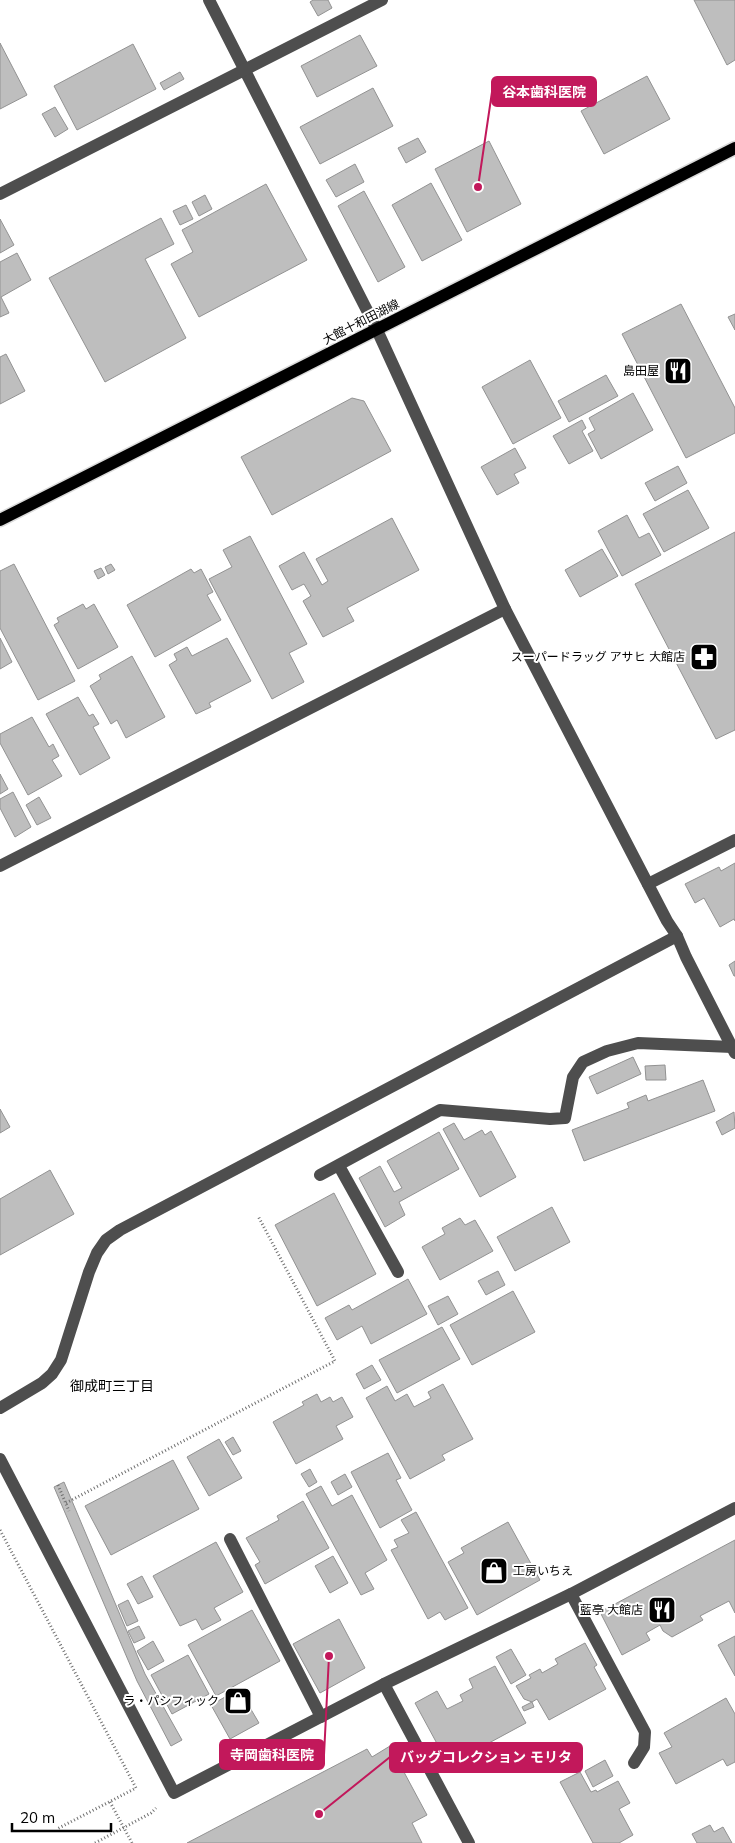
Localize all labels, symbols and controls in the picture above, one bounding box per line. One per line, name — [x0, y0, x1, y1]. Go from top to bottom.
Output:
callout: 谷本歯科医院 — [492, 77, 596, 106]
text: 谷本歯科医院 — [502, 83, 586, 101]
street label: 大館十和田湖線 — [320, 296, 402, 347]
restaurant icon: 島田屋 — [663, 356, 693, 386]
place label: 島田屋 — [623, 363, 659, 378]
pharmacy icon: スーパードラッグ アサヒ 大館店 — [689, 642, 719, 672]
place label: スーパードラッグ アサヒ 大館店 — [511, 649, 685, 664]
district label: 御成町三丁目 — [70, 1377, 154, 1395]
shop icon: 工房いちえ — [479, 1556, 509, 1586]
place label: 工房いちえ — [513, 1563, 573, 1578]
restaurant icon: 藍亭 大館店 — [647, 1595, 677, 1625]
place label: 藍亭 大館店 — [580, 1602, 643, 1617]
shop icon: ラ・パシフィック — [223, 1686, 253, 1716]
place label: ラ・パシフィック — [123, 1693, 219, 1708]
callout: 寺岡歯科医院 — [220, 1740, 324, 1769]
callout: バッグコレクション モリタ — [390, 1743, 582, 1772]
text: 寺岡歯科医院 — [230, 1746, 314, 1764]
text: バッグコレクション モリタ — [400, 1748, 572, 1766]
scale bar — [12, 1800, 111, 1832]
text: 20 m — [20, 1808, 55, 1827]

